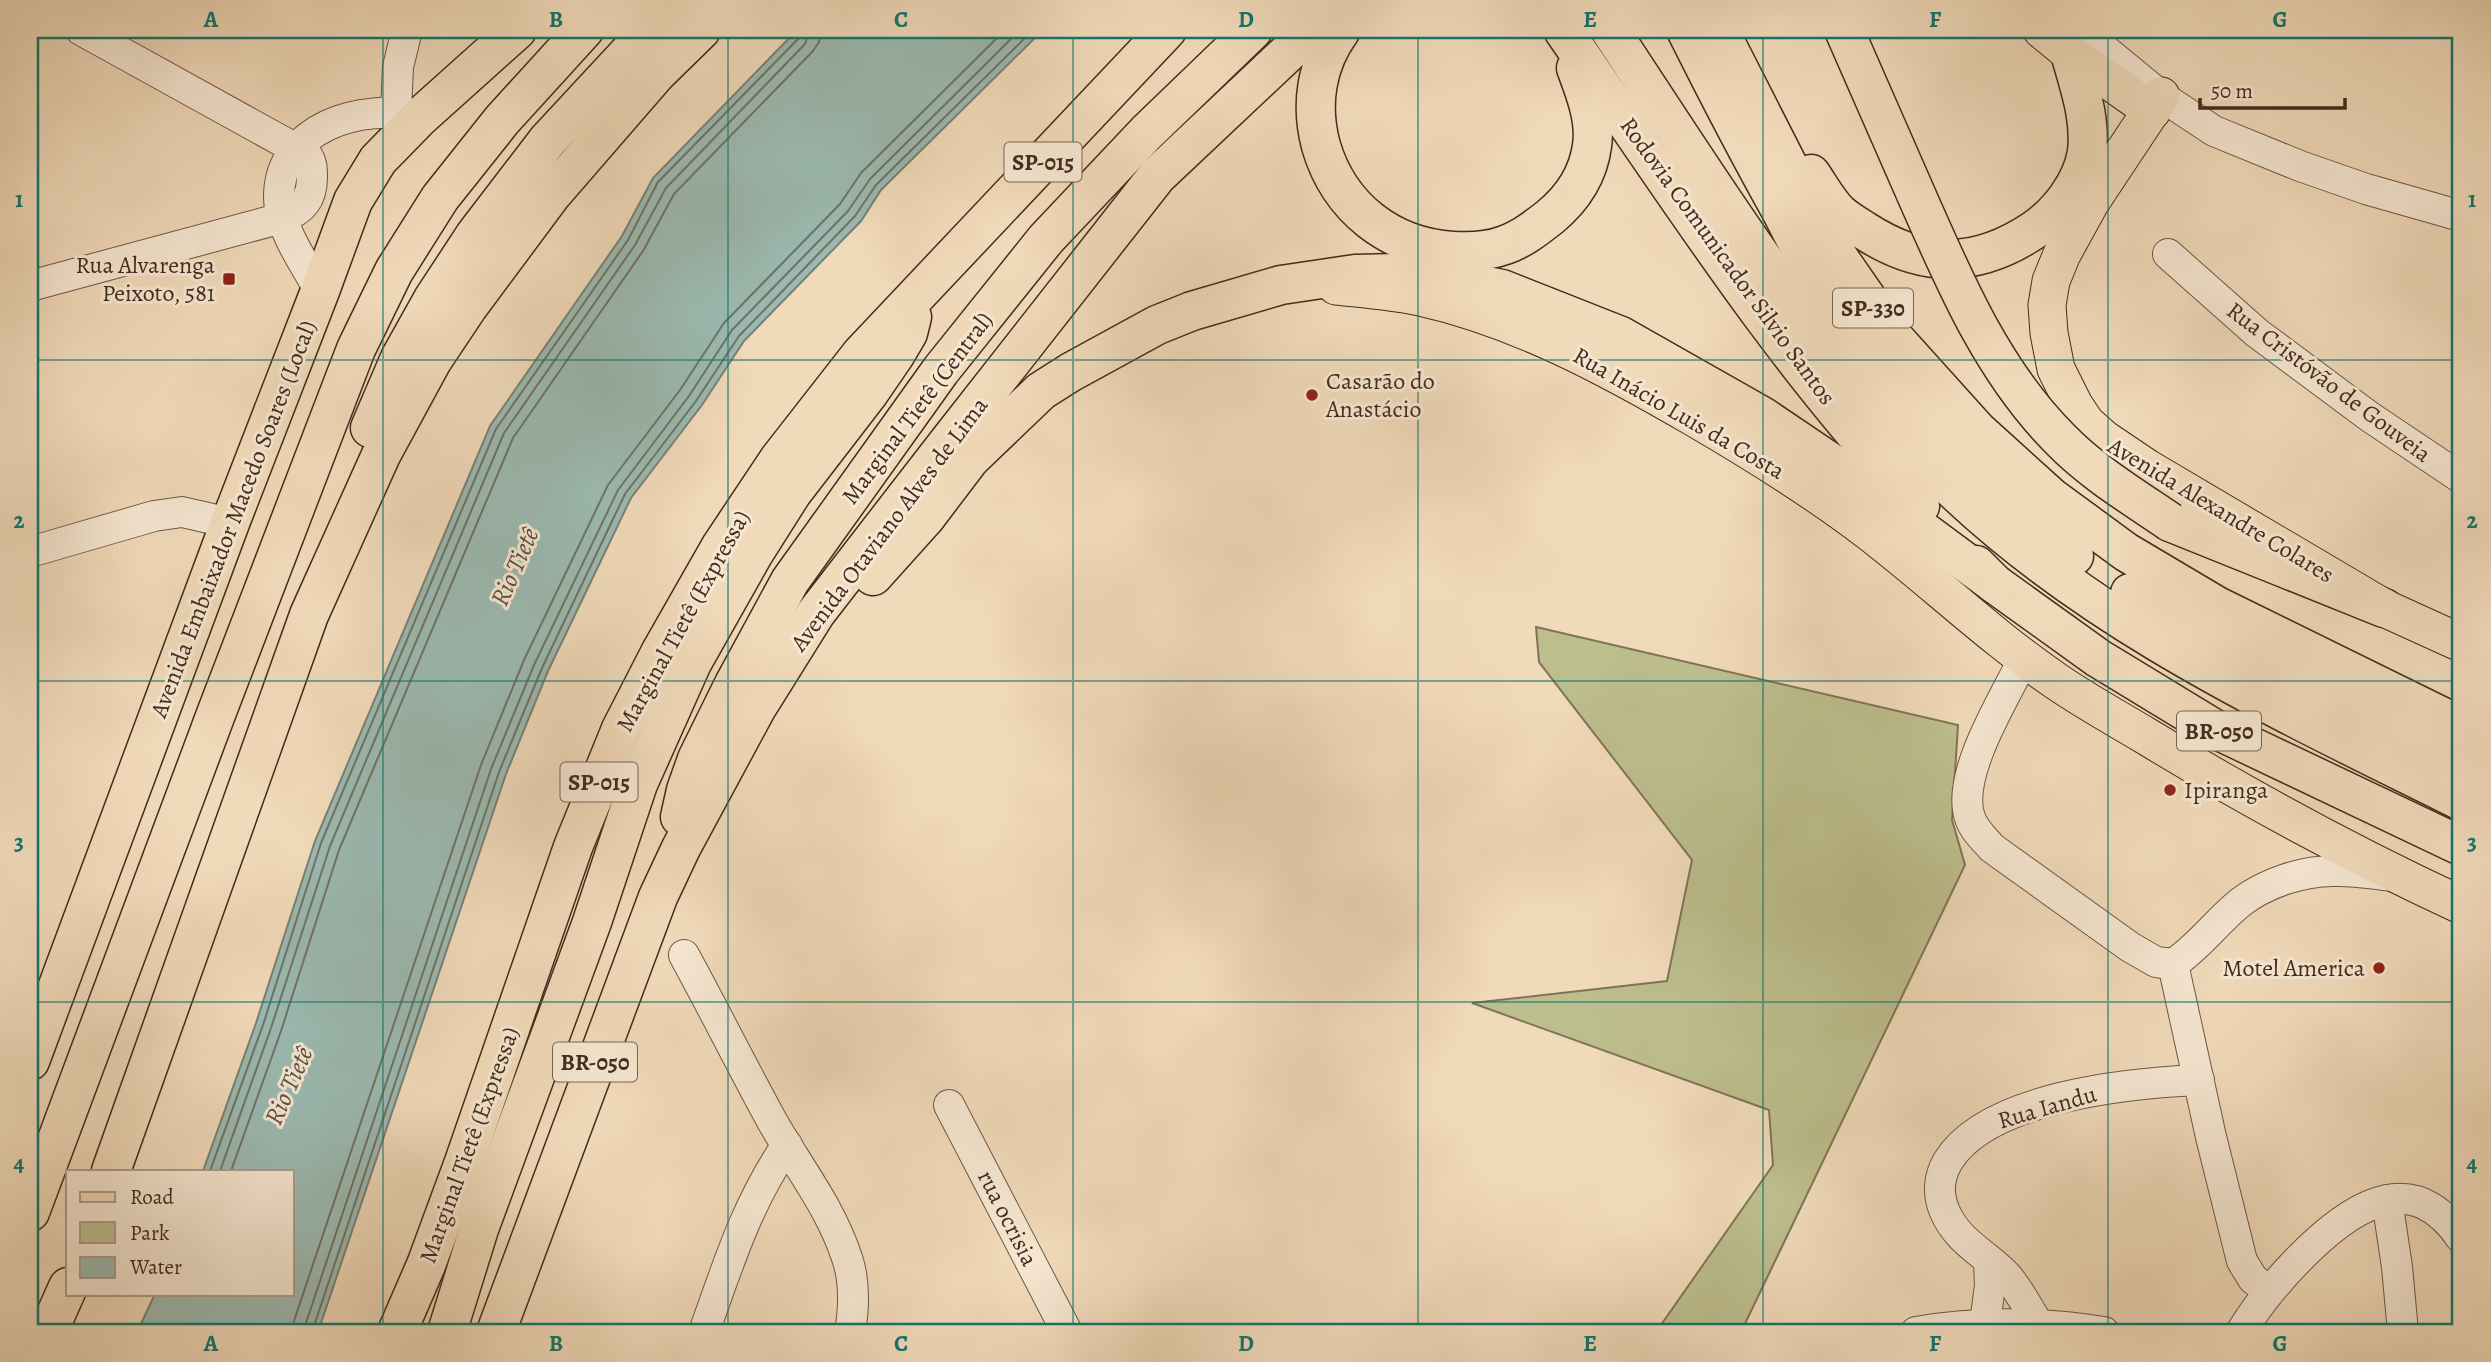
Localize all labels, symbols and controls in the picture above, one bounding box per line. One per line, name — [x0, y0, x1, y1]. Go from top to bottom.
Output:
text: A — [203, 4, 219, 35]
text: B — [549, 4, 563, 35]
text: C — [894, 4, 908, 35]
text: D — [1238, 4, 1254, 35]
text: E — [1583, 4, 1597, 35]
text: F — [1929, 4, 1942, 35]
text: G — [2272, 4, 2288, 35]
scale bar — [2200, 66, 2346, 110]
text: 50 m — [2211, 77, 2253, 105]
street label: Rodovia Comunicador Silvio Santos — [1613, 111, 1843, 411]
road number: SP-015 — [1004, 142, 1082, 182]
text: 1 — [15, 184, 23, 215]
text: 1 — [2468, 184, 2476, 215]
place label: Rua Alvarenga Peixoto, 581 — [76, 249, 216, 309]
marker: Rua Alvarenga Peixoto, 581 — [221, 271, 237, 287]
road number: SP-330 — [1833, 288, 1913, 328]
street label: Rua Cristóvão de Gouveia — [2220, 294, 2439, 470]
street label: Marginal Tietê (Central) — [834, 305, 1000, 511]
street label: Avenida Embaixador Macedo Soares (Local) — [142, 316, 324, 723]
street label: Rua Inácio Luis da Costa — [1567, 339, 1791, 487]
place label: Casarão do Anastácio — [1325, 365, 1435, 425]
marker: Casarão do Anastácio — [1304, 387, 1320, 403]
street label: Avenida Otaviano Alves de Lima — [782, 390, 996, 658]
street label: Avenida Alexandre Colares — [2101, 429, 2340, 590]
street label: Marginal Tietê (Expressa) — [609, 504, 757, 738]
text: 2 — [13, 505, 25, 536]
text: 2 — [2466, 505, 2478, 536]
water label: Rio Tietê — [482, 521, 548, 611]
road number: BR-050 — [2177, 712, 2261, 750]
road number: SP-015 — [560, 762, 638, 802]
place label: Ipiranga — [2184, 774, 2269, 806]
marker: Ipiranga — [2162, 782, 2178, 798]
text: 3 — [14, 827, 24, 858]
text: 3 — [2467, 827, 2477, 858]
place label: Motel America — [2223, 952, 2366, 984]
marker: Motel America — [2371, 960, 2387, 976]
street label: Marginal Tietê (Expressa) — [411, 1022, 527, 1268]
water label: Rio Tietê — [256, 1040, 322, 1130]
road number: BR-050 — [553, 1042, 637, 1082]
street label: Rua Iandu — [1994, 1078, 2100, 1136]
text: 4 — [14, 1148, 25, 1179]
text: 4 — [2467, 1148, 2478, 1179]
street label: rua ocrisia — [970, 1164, 1046, 1272]
legend — [66, 1170, 294, 1296]
text: Road — [130, 1183, 174, 1211]
text: Park — [130, 1219, 170, 1247]
text: Water — [129, 1253, 182, 1281]
text: A — [203, 1328, 219, 1359]
text: B — [549, 1328, 563, 1359]
text: C — [894, 1328, 908, 1359]
text: D — [1238, 1328, 1254, 1359]
text: E — [1583, 1328, 1597, 1359]
text: F — [1929, 1328, 1942, 1359]
text: G — [2272, 1328, 2288, 1359]

